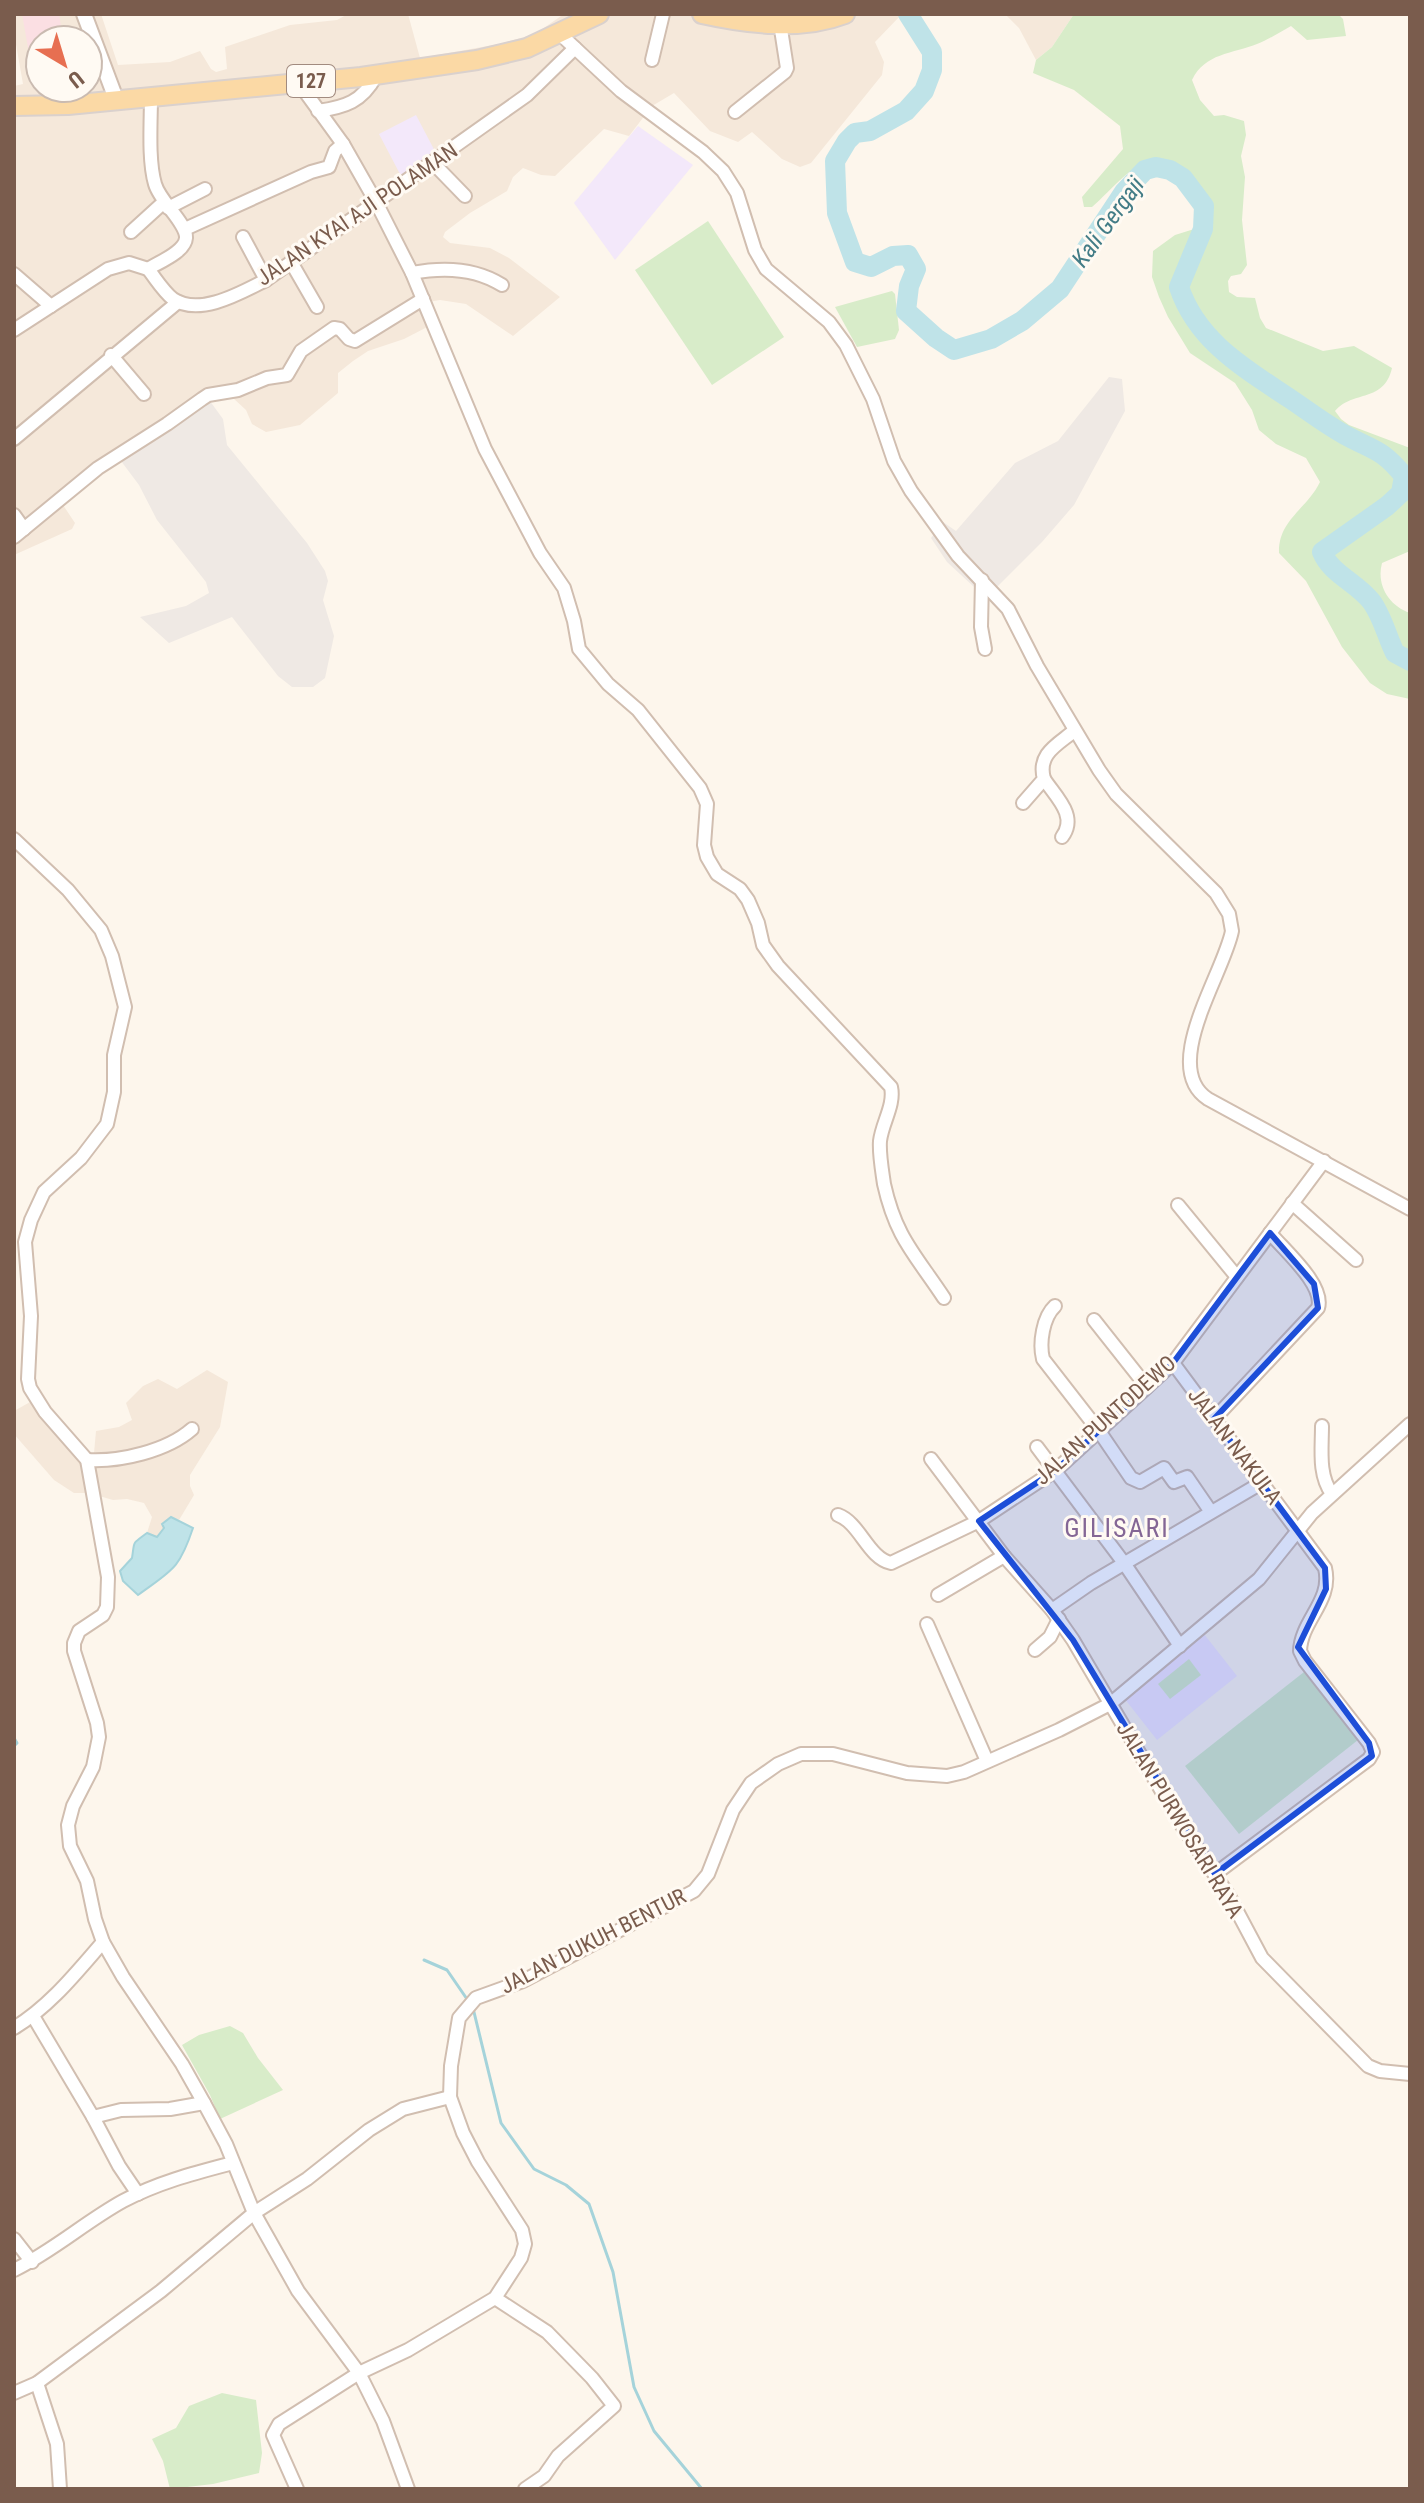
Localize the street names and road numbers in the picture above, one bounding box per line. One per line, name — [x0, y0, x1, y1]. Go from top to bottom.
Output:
road number: 127 — [287, 65, 335, 97]
street label: JALAN KYAI AJI POLAMAN — [252, 137, 462, 291]
street label: JALAN PUNTODEWO — [1029, 1350, 1181, 1490]
street label: JALAN NAKULA — [1183, 1383, 1287, 1509]
street label: JALAN PURWOSARI RAYA — [1112, 1717, 1249, 1923]
street label: JALAN DUKUH BENTUR — [496, 1883, 690, 1999]

